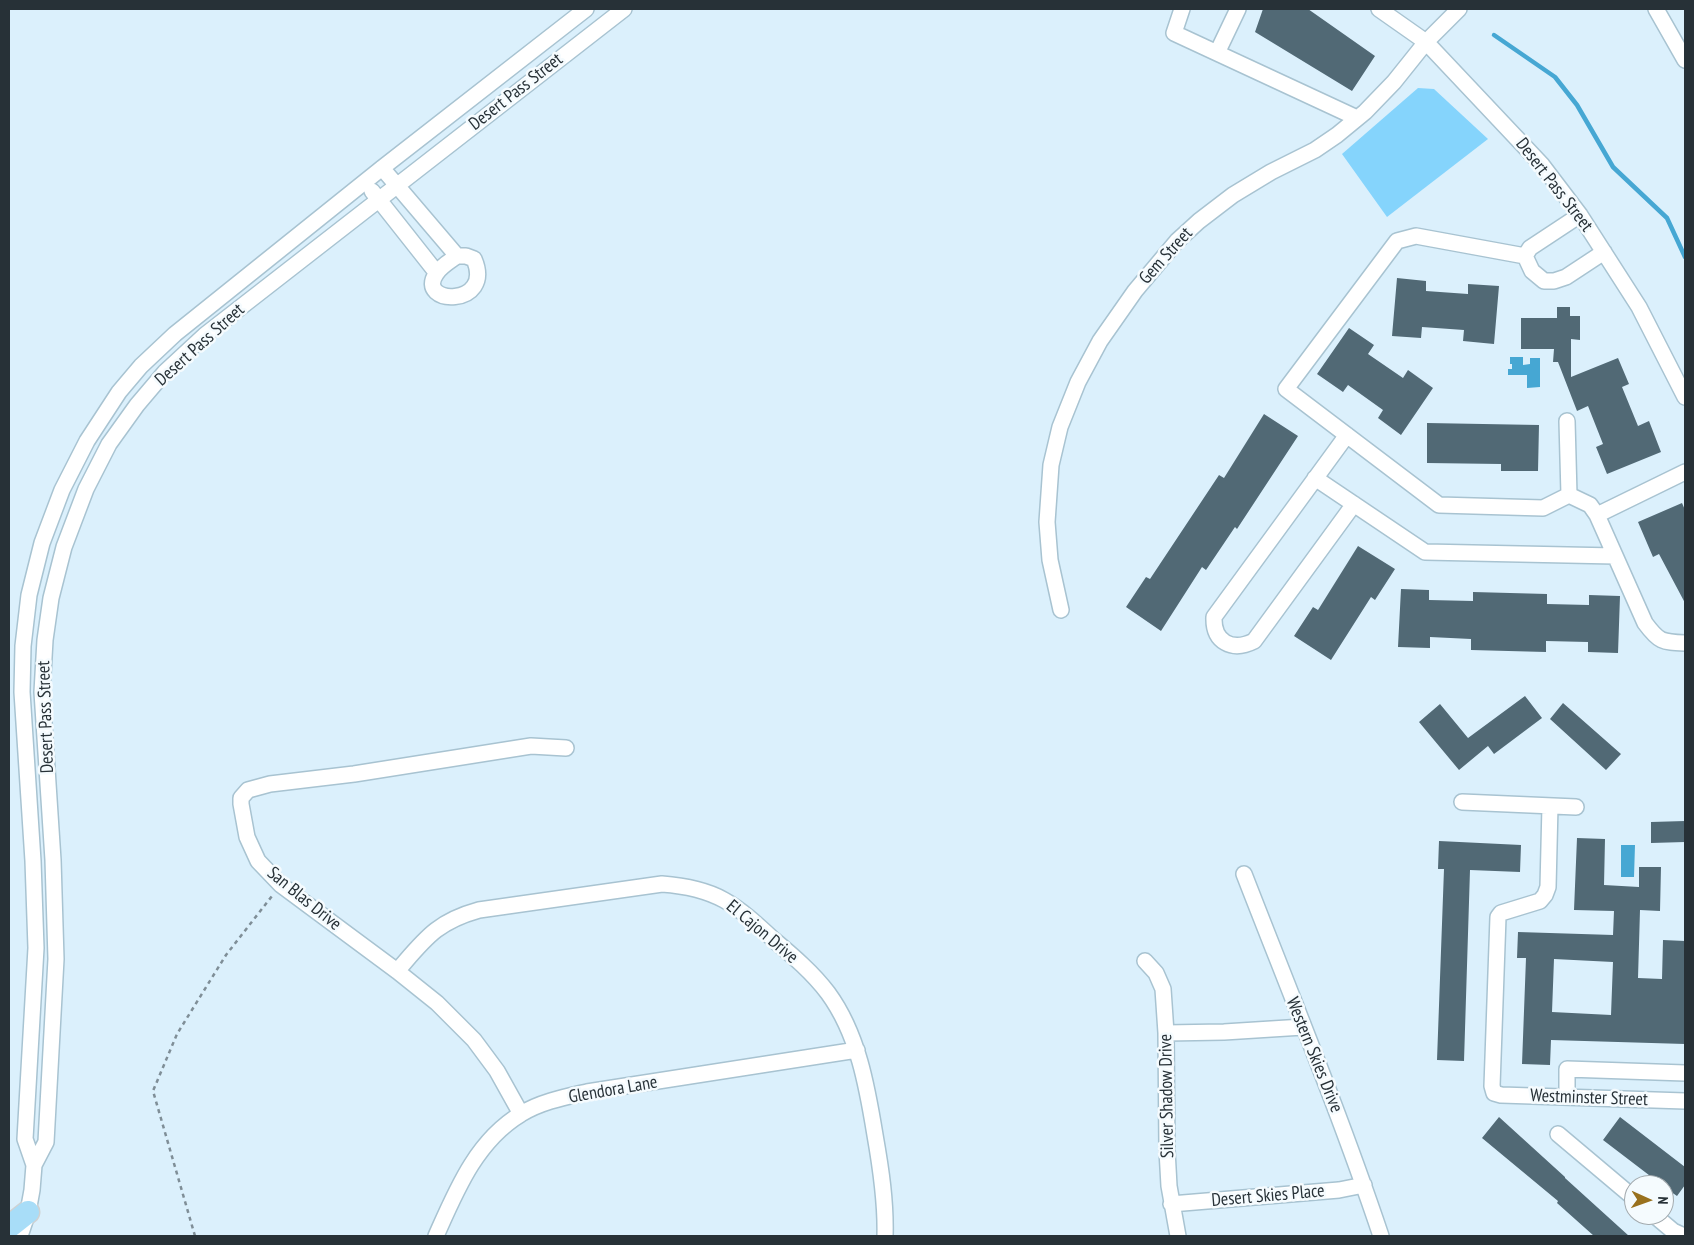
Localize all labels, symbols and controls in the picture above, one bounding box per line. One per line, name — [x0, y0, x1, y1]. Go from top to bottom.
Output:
street label: Desert Pass Street — [465, 49, 567, 135]
street label: Desert Pass Street — [1511, 134, 1597, 236]
street label: Gem Street — [1135, 223, 1197, 289]
street label: Desert Pass Street — [151, 299, 249, 391]
street label: Desert Pass Street — [33, 660, 59, 774]
street label: San Blas Drive — [263, 863, 345, 935]
street label: El Cajon Drive — [722, 896, 802, 968]
street label: Western Skies Drive — [1281, 994, 1347, 1116]
street label: Silver Shadow Drive — [1155, 1034, 1179, 1158]
street label: Glendora Lane — [567, 1072, 659, 1108]
street label: Westminster Street — [1530, 1085, 1648, 1111]
north arrow — [1624, 1175, 1674, 1225]
street label: Desert Skies Place — [1211, 1180, 1325, 1212]
text: N — [1654, 1196, 1672, 1205]

